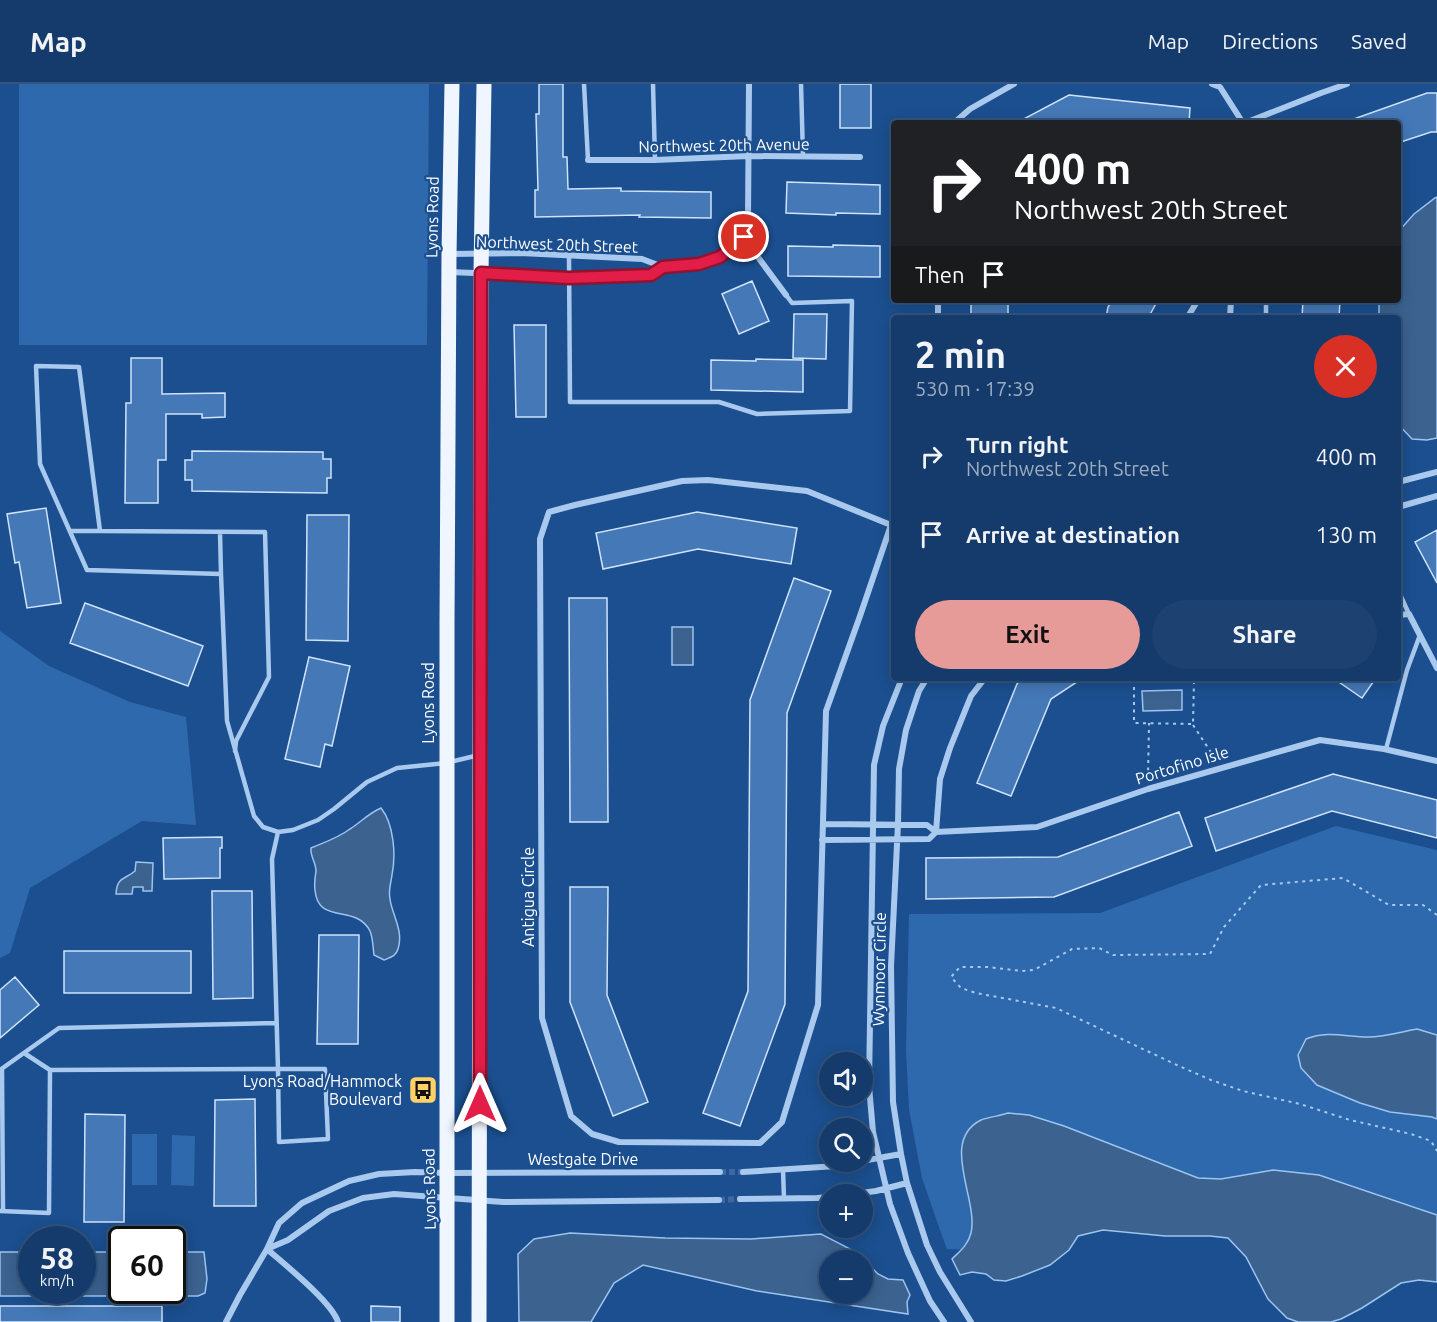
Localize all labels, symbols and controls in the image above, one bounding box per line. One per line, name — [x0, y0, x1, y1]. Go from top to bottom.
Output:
text: Map — [30, 26, 87, 57]
text: Map — [1148, 29, 1189, 53]
text: Directions — [1222, 29, 1318, 53]
text: Saved — [1351, 29, 1407, 53]
street label: Northwest 20th Avenue — [638, 135, 810, 155]
icon: right — [915, 144, 993, 222]
text: 400 m — [1014, 145, 1131, 192]
street label: Lyons Road — [422, 176, 442, 258]
text: Northwest 20th Street — [1014, 194, 1288, 224]
pin — [718, 211, 769, 262]
icon: arrive — [727, 220, 760, 253]
street label: Northwest 20th Street — [476, 232, 639, 256]
icon: arrive — [977, 258, 1010, 291]
text: Then — [915, 262, 965, 287]
text: 2 min — [915, 334, 1006, 375]
button: close — [1314, 335, 1377, 398]
text: 530 m · 17:39 — [915, 377, 1035, 400]
text: Turn right — [966, 432, 1068, 457]
icon: right — [915, 440, 948, 473]
text: 400 m — [1316, 444, 1377, 469]
text: Northwest 20th Street — [966, 457, 1169, 480]
icon: arrive — [915, 518, 948, 551]
text: Arrive at destination — [966, 522, 1180, 547]
text: 130 m — [1316, 522, 1377, 547]
button: Exit — [915, 600, 1140, 669]
button: Share — [1152, 600, 1377, 669]
street label: Lyons Road — [419, 662, 437, 744]
street label: Portofino Isle — [1133, 742, 1231, 788]
street label: Antigua Circle — [519, 847, 537, 947]
street label: Wynmoor Circle — [869, 912, 889, 1026]
map controls — [819, 1052, 873, 1304]
button: sound — [819, 1052, 873, 1106]
place label: Lyons Road/Hammock Boulevard — [243, 1072, 402, 1108]
position arrow — [448, 1072, 512, 1136]
bus stop icon: Lyons Road/Hammock Boulevard — [407, 1074, 439, 1106]
button: search — [819, 1118, 873, 1172]
street label: Lyons Road — [419, 1148, 439, 1230]
street label: Westgate Drive — [528, 1150, 638, 1168]
button: + — [819, 1184, 873, 1238]
speed limit sign: 60 — [108, 1226, 186, 1304]
text: 58 — [40, 1241, 74, 1275]
button: − — [819, 1250, 873, 1304]
text: km/h — [40, 1272, 74, 1289]

